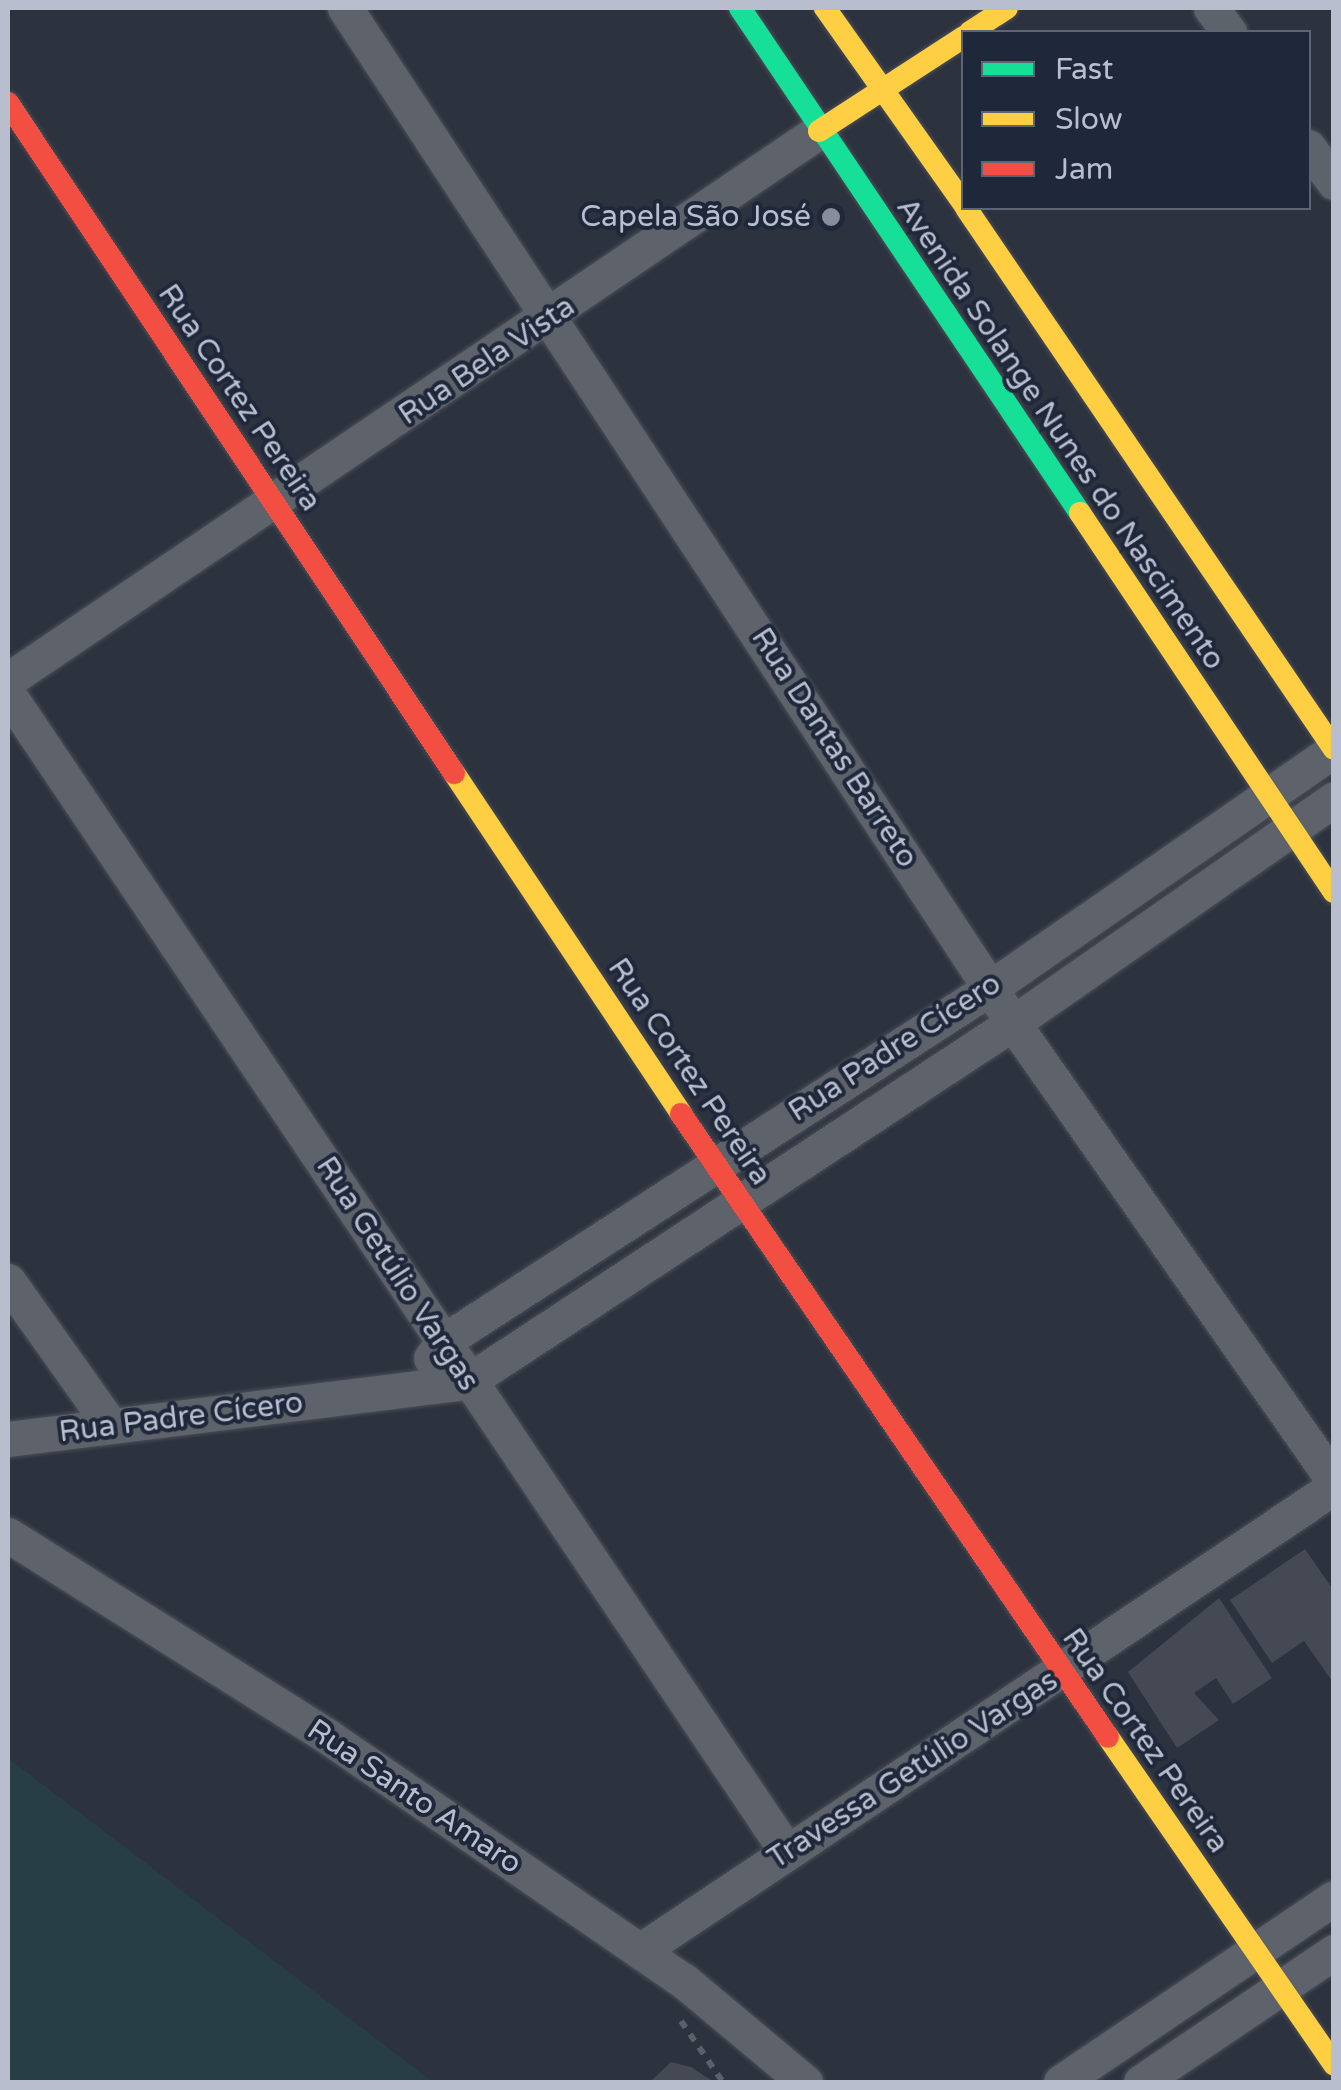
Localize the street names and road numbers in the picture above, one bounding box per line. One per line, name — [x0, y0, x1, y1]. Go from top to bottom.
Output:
street label: Avenida Solange Nunes do Nascimento — [888, 191, 1232, 677]
street label: Rua Cortez Pereira — [150, 278, 328, 518]
street label: Rua Bela Vista — [392, 289, 582, 433]
street label: Rua Dantas Barreto — [743, 621, 925, 875]
street label: Rua Cortez Pereira — [600, 952, 778, 1192]
street label: Rua Padre Cícero — [782, 966, 1008, 1130]
street label: Rua Getúlio Vargas — [308, 1150, 486, 1398]
street label: Rua Padre Cícero — [57, 1385, 305, 1451]
street label: Rua Cortez Pereira — [1054, 1622, 1236, 1860]
street label: Travessa Getúlio Vargas — [761, 1663, 1065, 1877]
street label: Rua Santo Amaro — [300, 1712, 528, 1882]

